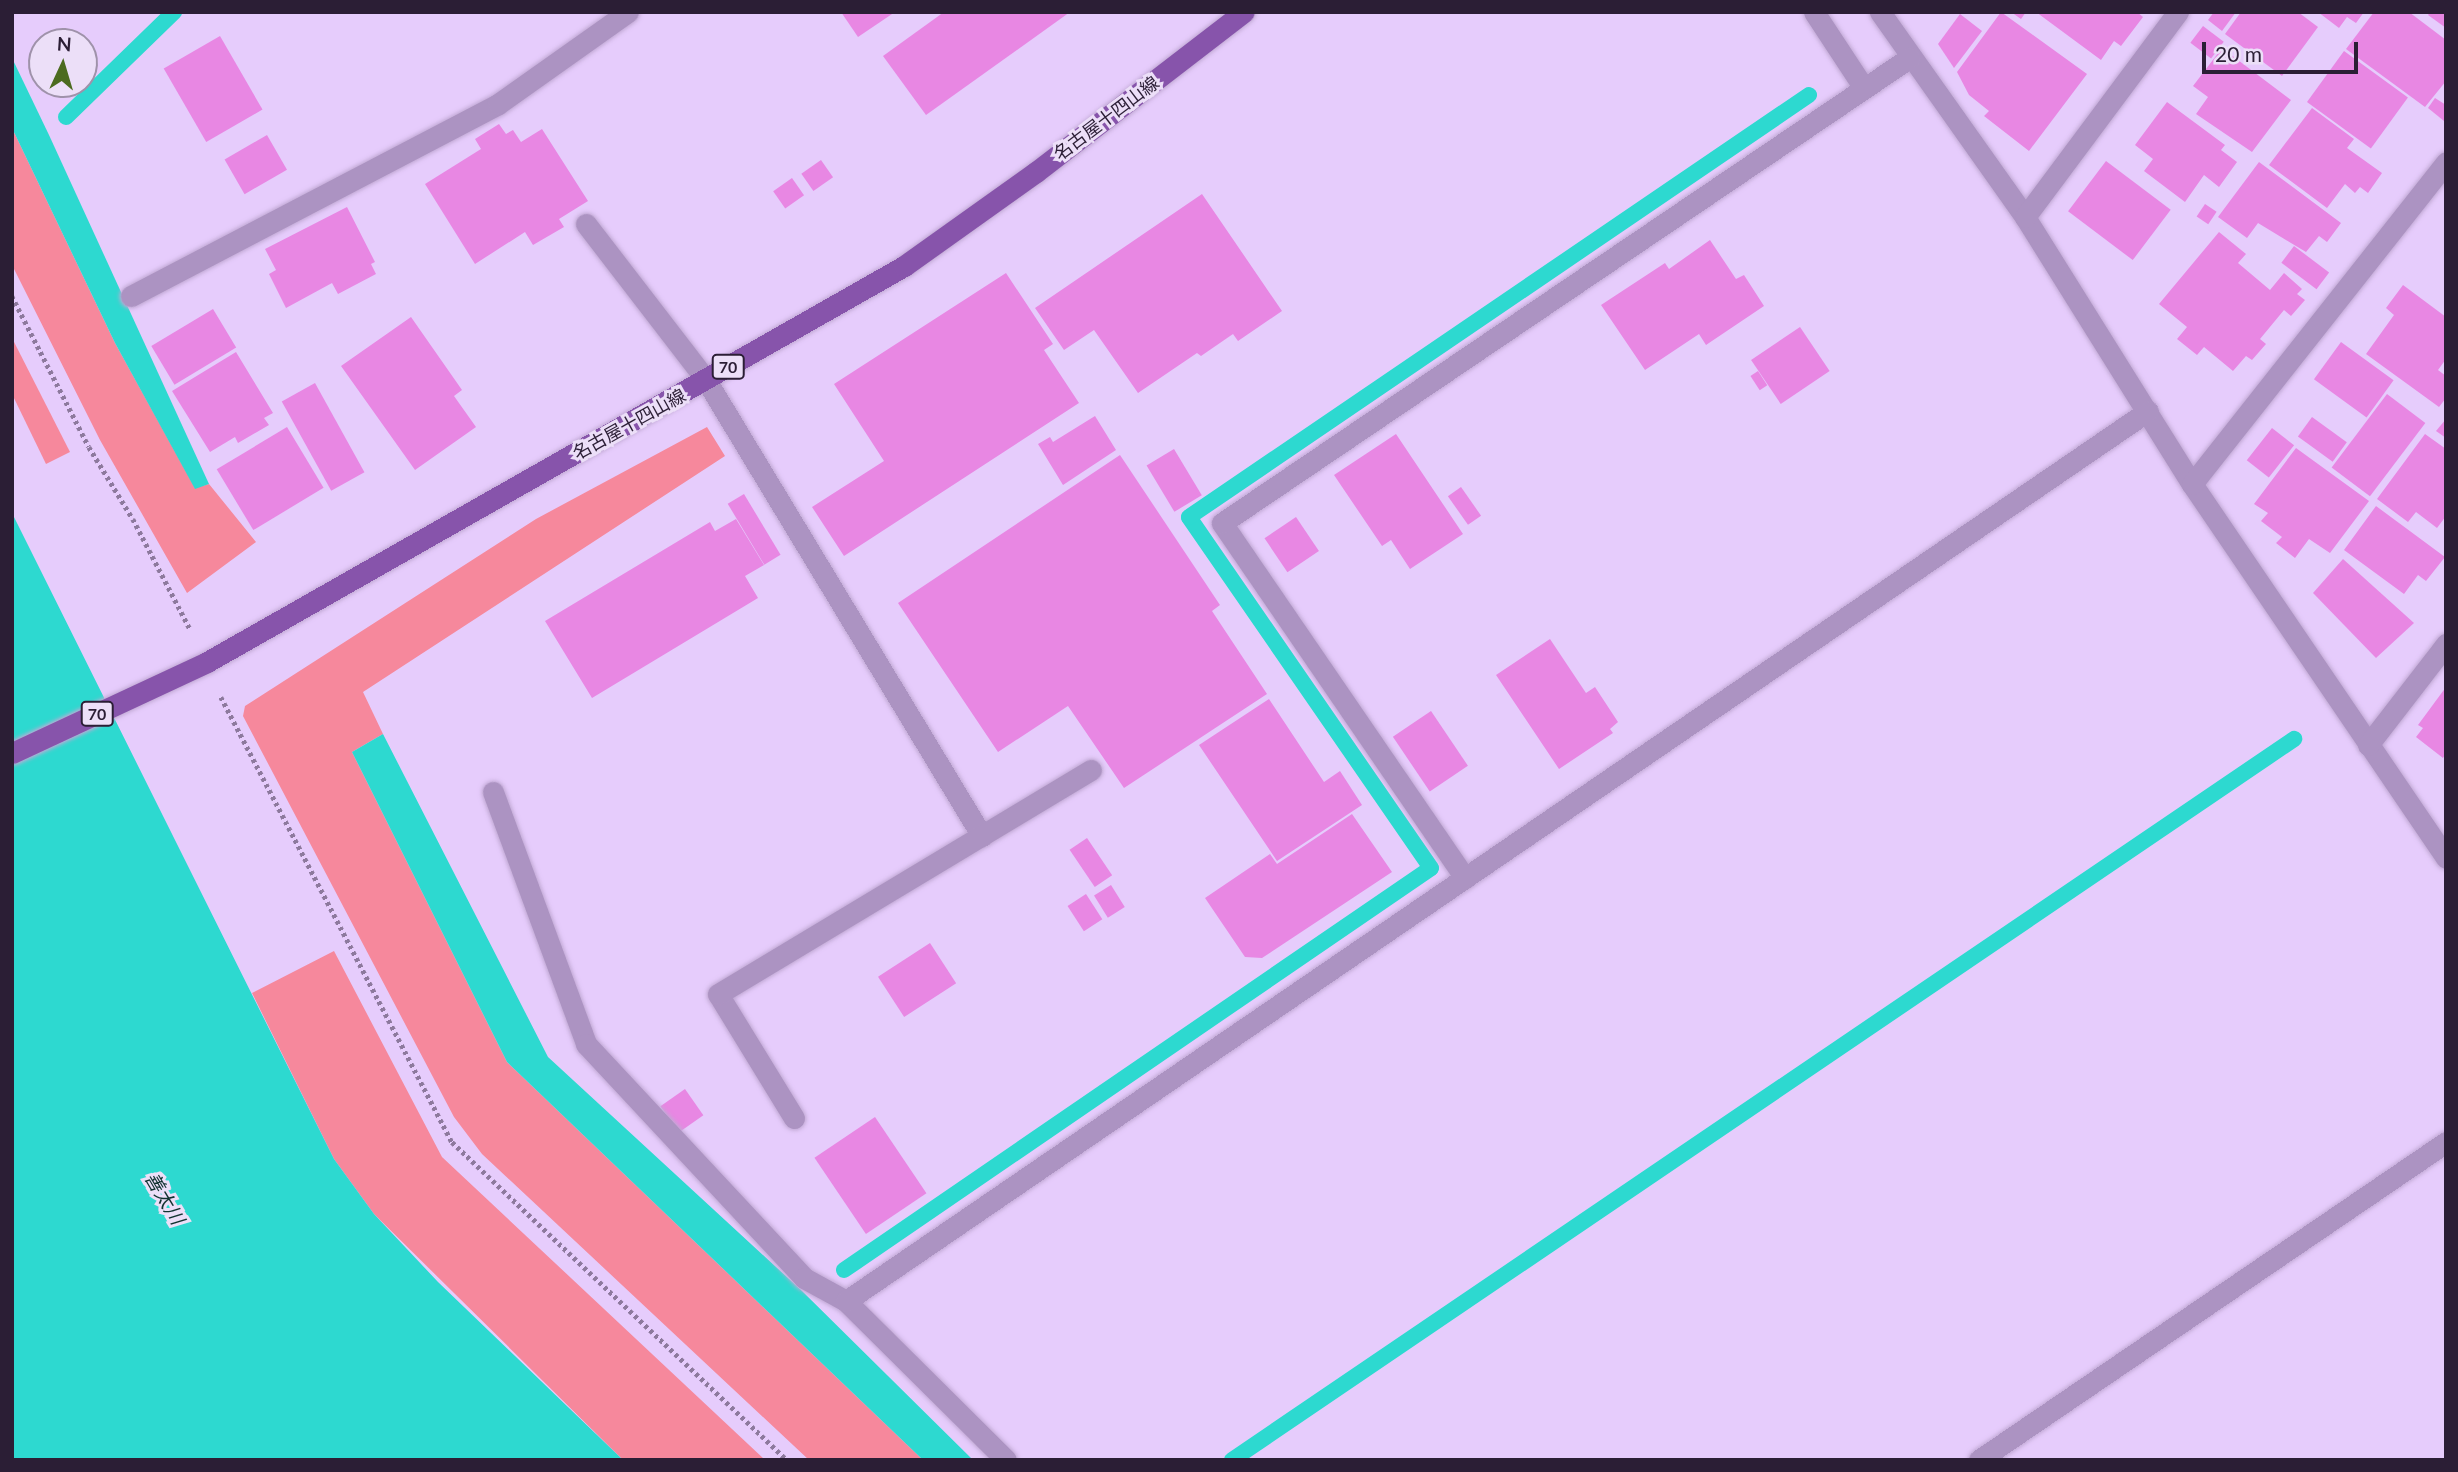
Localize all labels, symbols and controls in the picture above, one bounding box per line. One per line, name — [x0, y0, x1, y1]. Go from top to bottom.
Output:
north arrow — [28, 28, 98, 98]
scale bar — [2206, 28, 2362, 72]
text: N — [56, 32, 72, 56]
text: 20 m — [2215, 41, 2262, 66]
street label: 名古屋十四山線 — [1049, 71, 1163, 165]
road number: 70 — [710, 354, 746, 380]
street label: 名古屋十四山線 — [569, 384, 689, 464]
road number: 70 — [80, 702, 114, 726]
water label: 善太川 — [141, 1168, 189, 1228]

